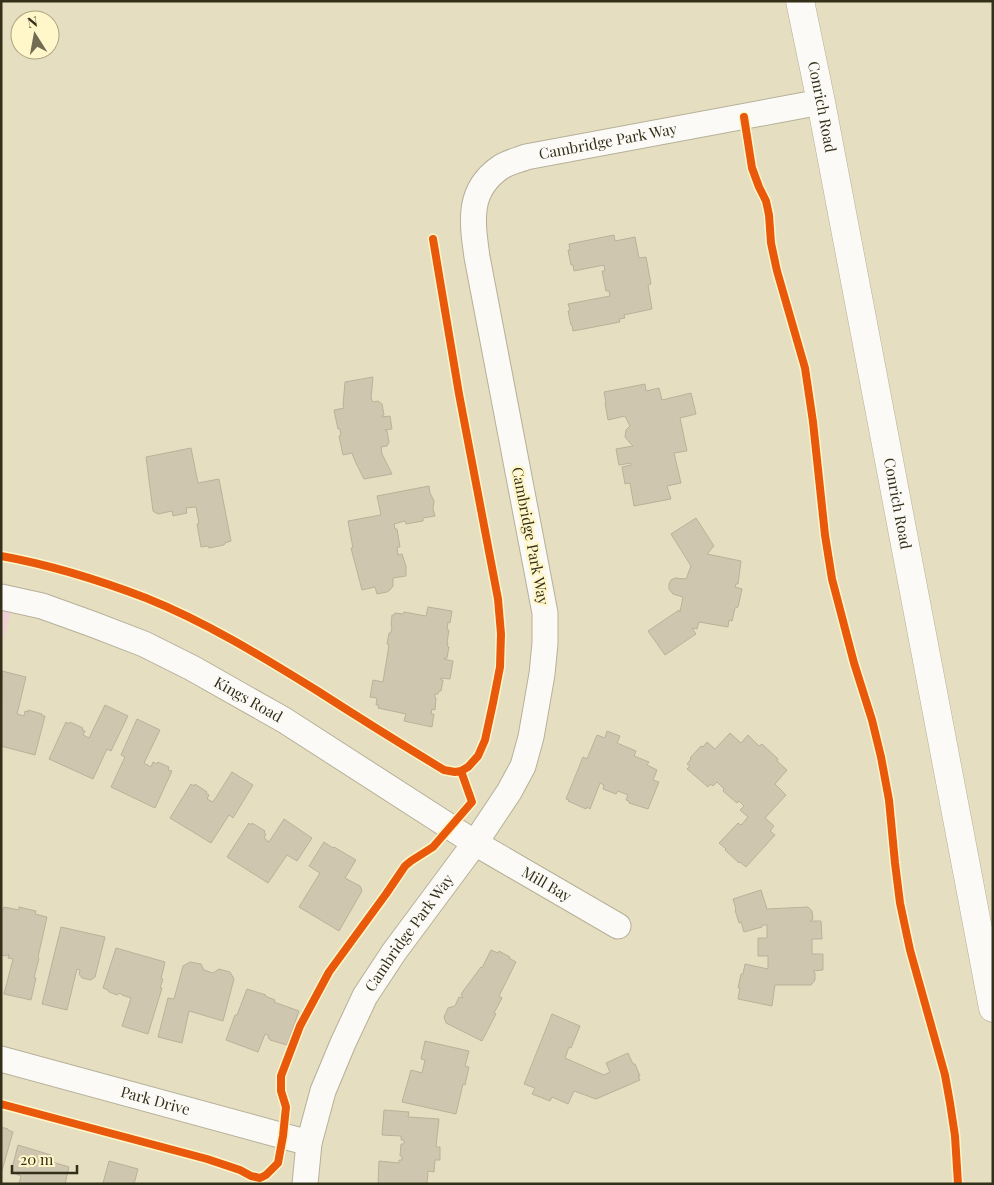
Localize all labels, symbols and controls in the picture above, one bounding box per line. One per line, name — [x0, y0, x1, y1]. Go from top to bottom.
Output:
north arrow — [10, 10, 60, 60]
text: N — [26, 11, 39, 32]
street label: Conrich Road — [804, 59, 841, 154]
street label: Cambridge Park Way — [537, 118, 679, 163]
street label: Conrich Road — [880, 456, 917, 551]
street label: Cambridge Park Way — [508, 465, 554, 607]
street label: Kings Road — [211, 672, 287, 726]
street label: Mill Bay — [519, 861, 576, 906]
street label: Cambridge Park Way — [360, 869, 458, 995]
street label: Park Drive — [119, 1081, 193, 1119]
scale bar — [12, 1142, 78, 1174]
text: 20 m — [20, 1149, 54, 1169]

